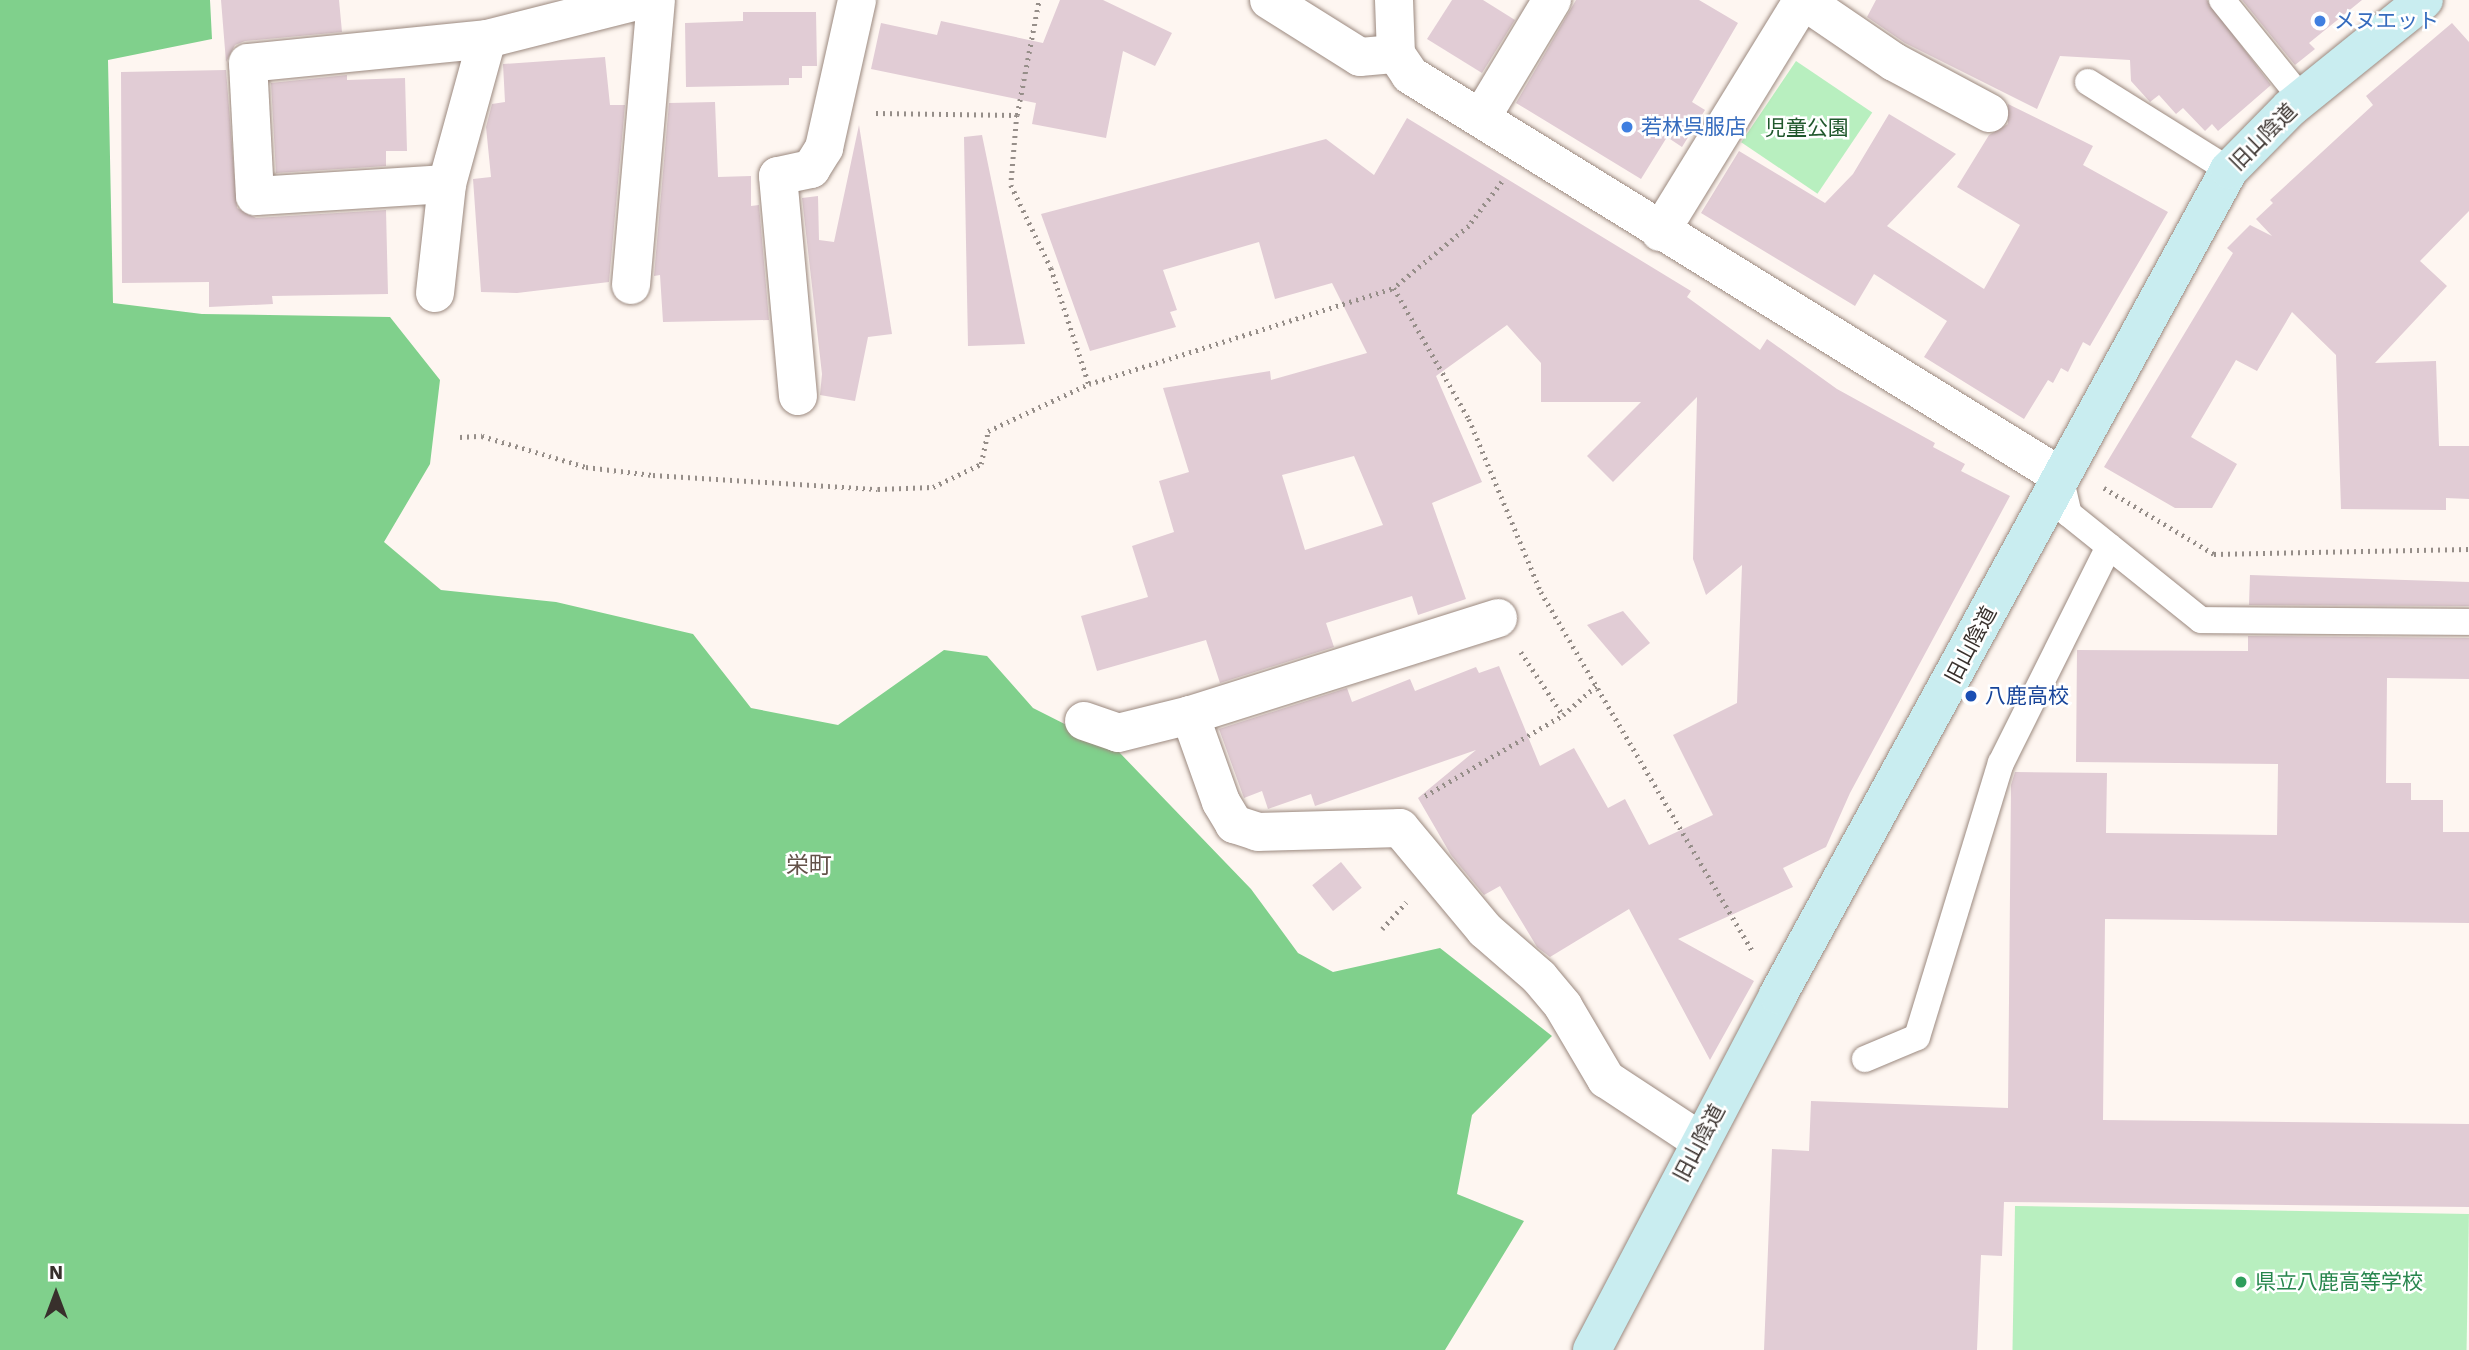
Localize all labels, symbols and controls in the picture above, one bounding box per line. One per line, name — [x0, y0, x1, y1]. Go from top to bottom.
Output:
place label: メヌエット — [2334, 8, 2439, 34]
marker: メヌエット — [2312, 13, 2328, 29]
street label: 旧山陰道 — [2224, 98, 2302, 176]
place label: 若林呉服店 — [1641, 114, 1746, 140]
park label: 児童公園 — [1765, 115, 1849, 141]
marker: 若林呉服店 — [1619, 119, 1635, 135]
street label: 旧山陰道 — [1940, 602, 2002, 688]
place label: 八鹿高校 — [1985, 683, 2069, 709]
marker: 八鹿高校 — [1963, 688, 1979, 704]
district label: 栄町 — [786, 852, 832, 880]
street label: 旧山陰道 — [1668, 1100, 1730, 1186]
north arrow — [21, 1259, 91, 1329]
text: N — [49, 1261, 63, 1284]
place label: 県立八鹿高等学校 — [2255, 1269, 2423, 1295]
marker: 県立八鹿高等学校 — [2233, 1274, 2249, 1290]

